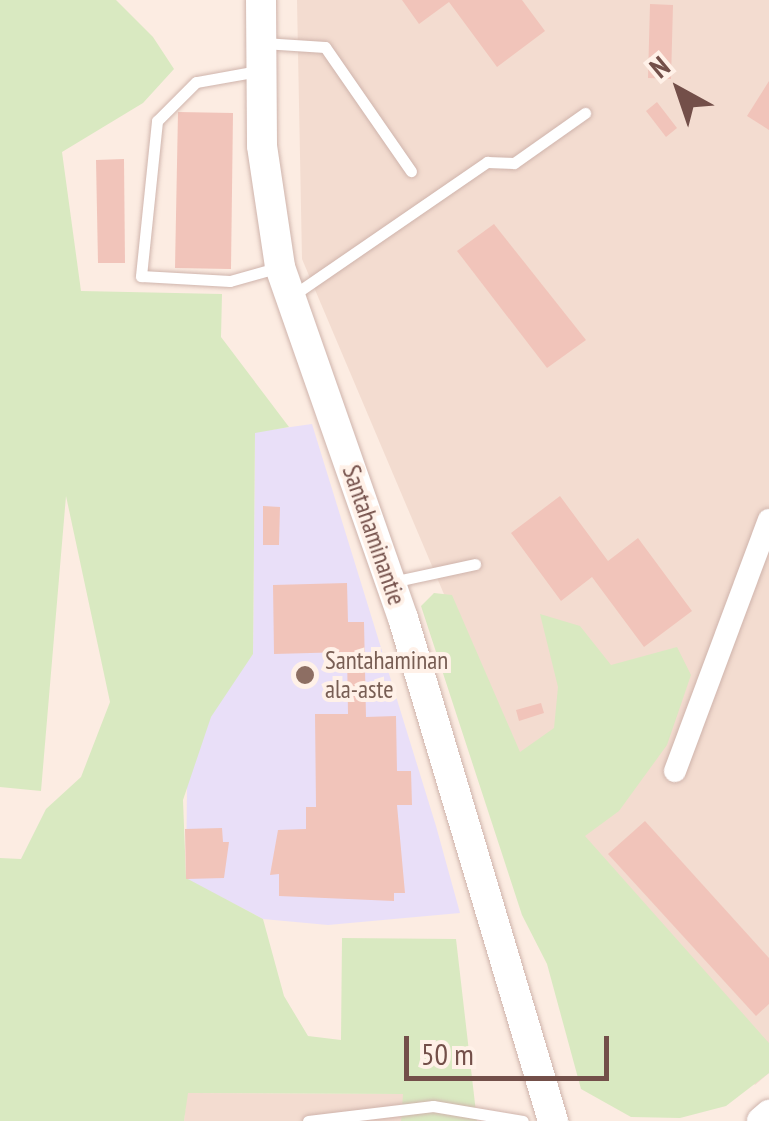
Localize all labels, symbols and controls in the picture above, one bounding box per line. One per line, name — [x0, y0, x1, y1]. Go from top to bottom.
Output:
north arrow — [629, 40, 729, 140]
text: N — [642, 48, 677, 86]
street label: Santahaminantie — [336, 461, 412, 609]
place label: Santahaminan ala-aste — [325, 646, 448, 705]
marker: Santahaminan ala-aste — [294, 664, 316, 686]
scale bar — [409, 1016, 614, 1078]
text: 50 m — [421, 1034, 474, 1073]

